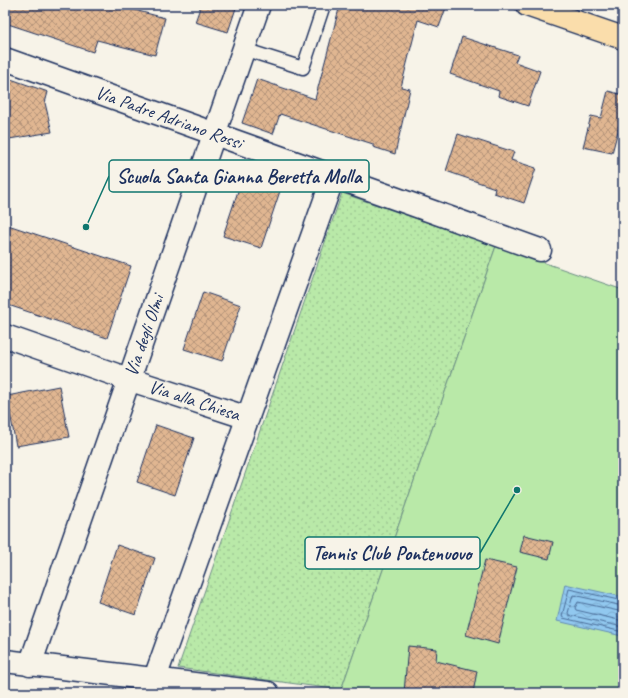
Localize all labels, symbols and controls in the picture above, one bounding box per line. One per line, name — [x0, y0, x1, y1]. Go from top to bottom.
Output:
street label: Via Padre Adriano Rossi — [92, 80, 248, 156]
callout: Scuola Santa Gianna Beretta Molla — [109, 160, 369, 192]
text: Scuola Santa Gianna Beretta Molla — [116, 164, 364, 189]
street label: Via degli Olmi — [119, 289, 170, 379]
street label: Via alla Chiesa — [146, 375, 245, 427]
callout: Tennis Club Pontenuovo — [305, 537, 480, 569]
text: Tennis Club Pontenuovo — [313, 541, 473, 566]

